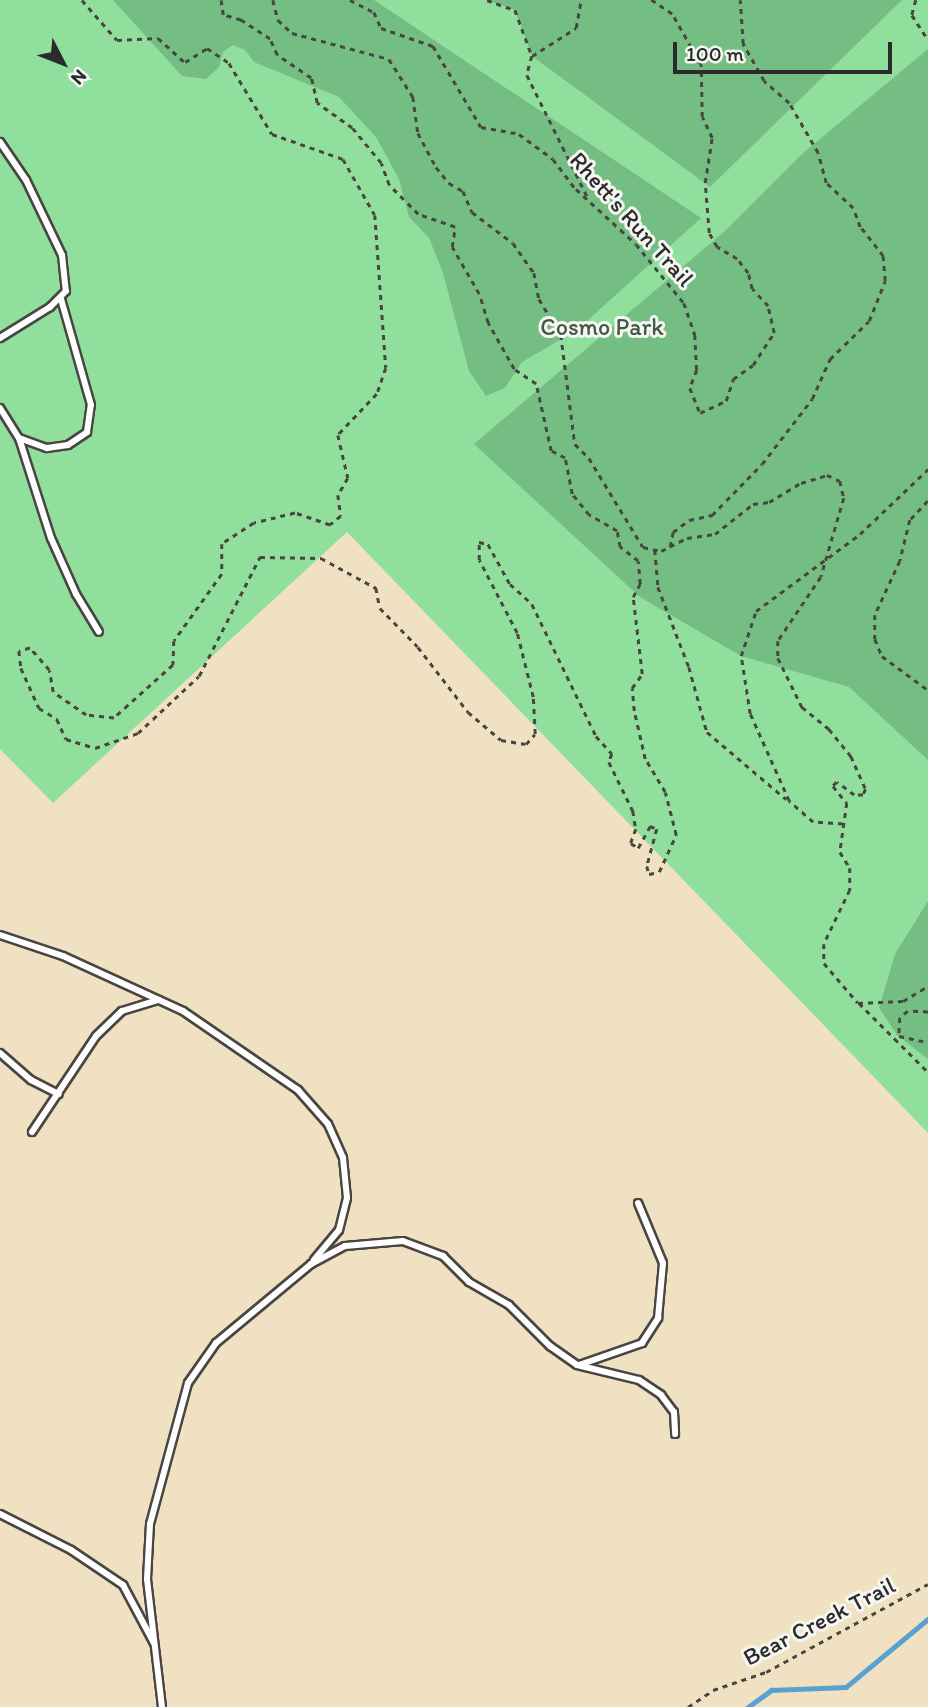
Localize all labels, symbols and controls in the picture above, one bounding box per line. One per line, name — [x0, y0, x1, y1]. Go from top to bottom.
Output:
north arrow — [28, 28, 98, 98]
scale bar — [676, 28, 895, 72]
text: 100 m — [686, 41, 744, 66]
text: N — [66, 65, 92, 90]
street label: Rhett's Run Trail — [564, 146, 700, 292]
park label: Cosmo Park — [541, 313, 663, 341]
street label: Bear Creek Trail — [739, 1571, 899, 1671]

